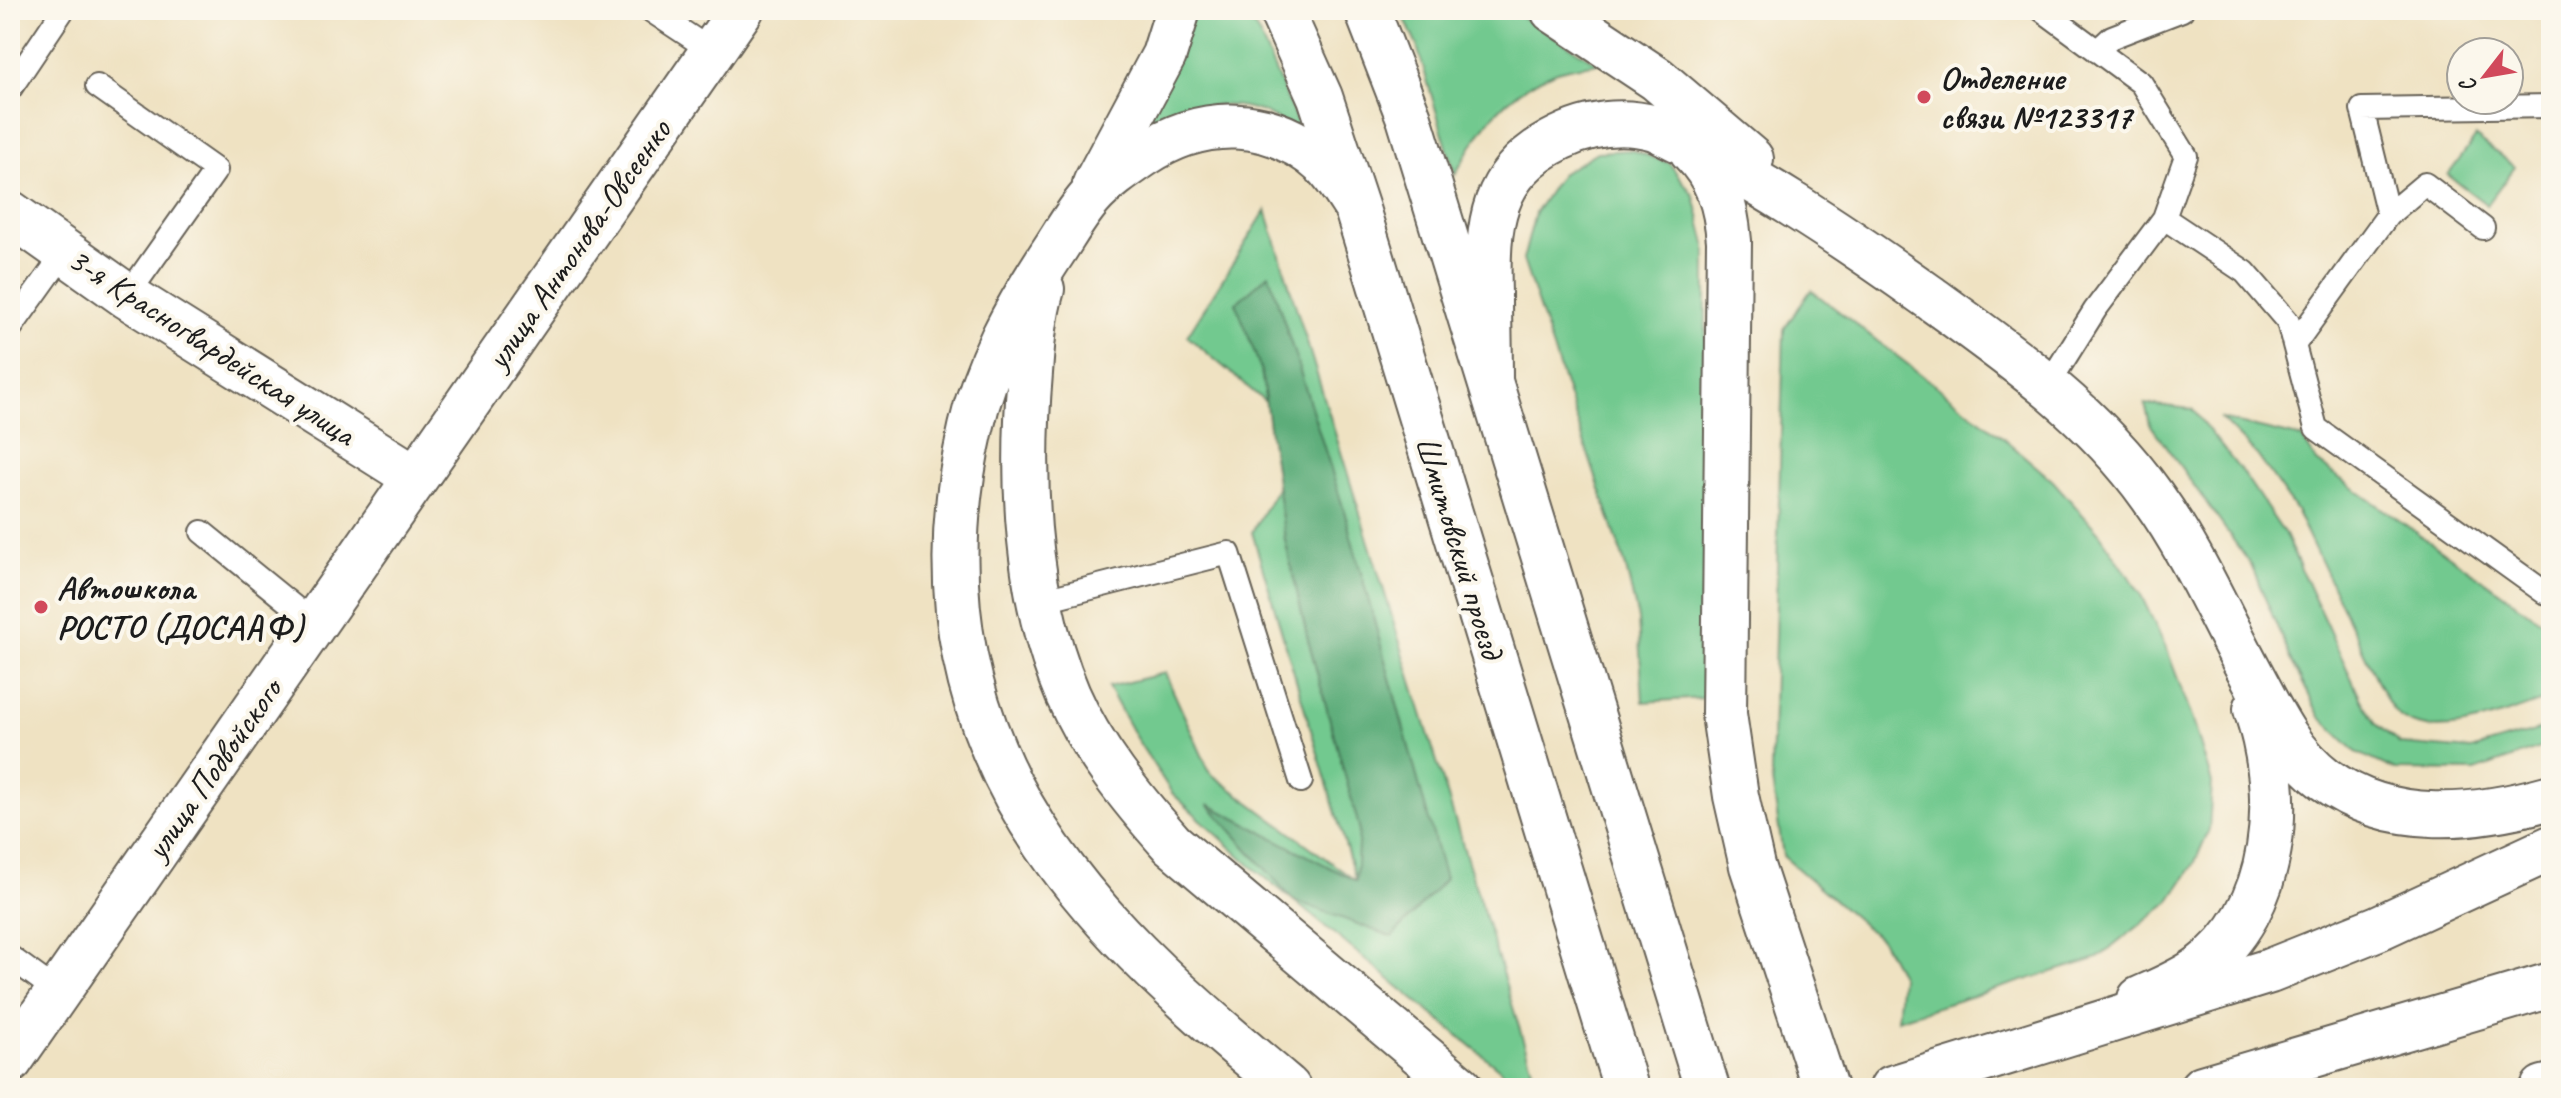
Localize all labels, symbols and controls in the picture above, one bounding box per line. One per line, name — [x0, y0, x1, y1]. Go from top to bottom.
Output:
north arrow — [2445, 36, 2525, 116]
place label: Отделение связи №123317 — [1940, 56, 2135, 138]
text: С — [2452, 71, 2483, 98]
marker: Отделение связи №123317 — [1915, 88, 1933, 106]
street label: улица Антонова-Овсеенко — [474, 109, 681, 379]
street label: 3-я Красногвардейская улица — [60, 237, 366, 456]
street label: Шмитовский проезд — [1406, 431, 1515, 666]
place label: Автошкола РОСТО (ДОСААФ) — [57, 566, 306, 648]
marker: Автошкола РОСТО (ДОСААФ) — [32, 598, 50, 616]
street label: улица Подвойского — [134, 667, 293, 869]

